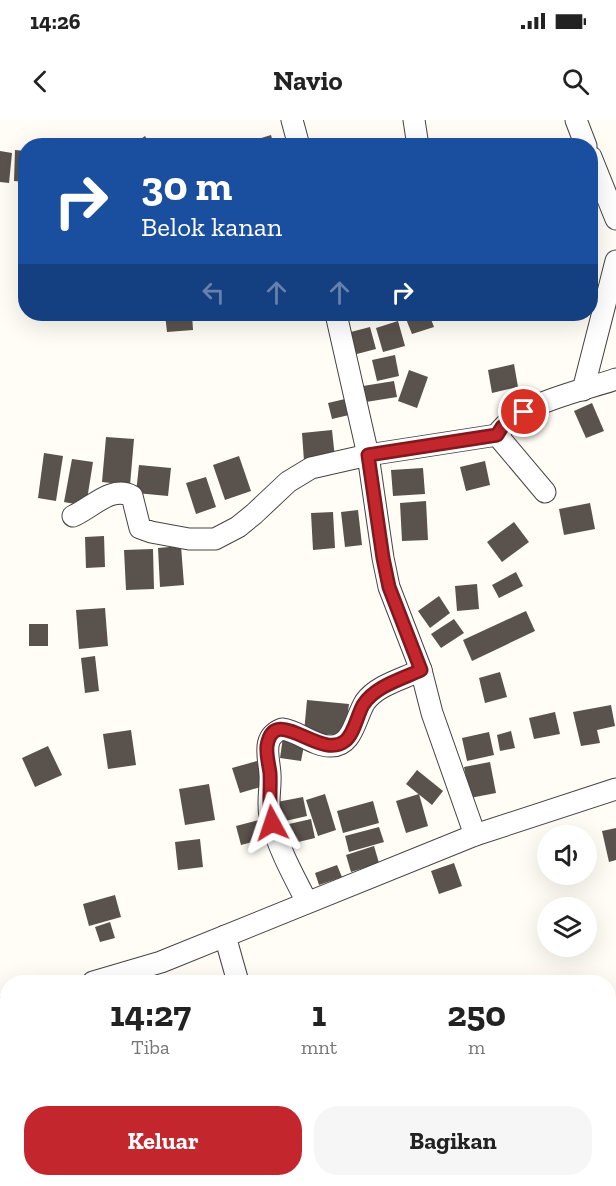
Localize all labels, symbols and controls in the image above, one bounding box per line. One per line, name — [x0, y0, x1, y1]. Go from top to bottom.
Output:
text: 14:26 — [30, 8, 81, 35]
icon: back — [24, 65, 57, 98]
text: Navio — [273, 65, 343, 97]
icon: search — [559, 65, 592, 98]
text: 30 m — [141, 160, 232, 211]
icon: right — [42, 162, 120, 240]
text: Belok kanan — [141, 211, 282, 243]
icon: left — [197, 276, 230, 309]
icon: ahead — [260, 276, 293, 309]
icon: ahead — [323, 276, 356, 309]
icon: right — [386, 276, 419, 309]
pin — [498, 386, 549, 437]
icon: arrive — [507, 395, 540, 428]
position arrow — [240, 791, 304, 855]
map controls — [537, 825, 597, 957]
button: sound — [537, 825, 597, 885]
button: layers — [537, 897, 597, 957]
text: 14:27 — [110, 992, 191, 1035]
text: 1 — [312, 992, 326, 1035]
text: 250 — [447, 992, 506, 1035]
text: Tiba — [131, 1035, 170, 1059]
text: mnt — [301, 1035, 337, 1059]
text: m — [468, 1035, 485, 1059]
button: Keluar — [24, 1106, 302, 1175]
button: Bagikan — [314, 1106, 592, 1175]

